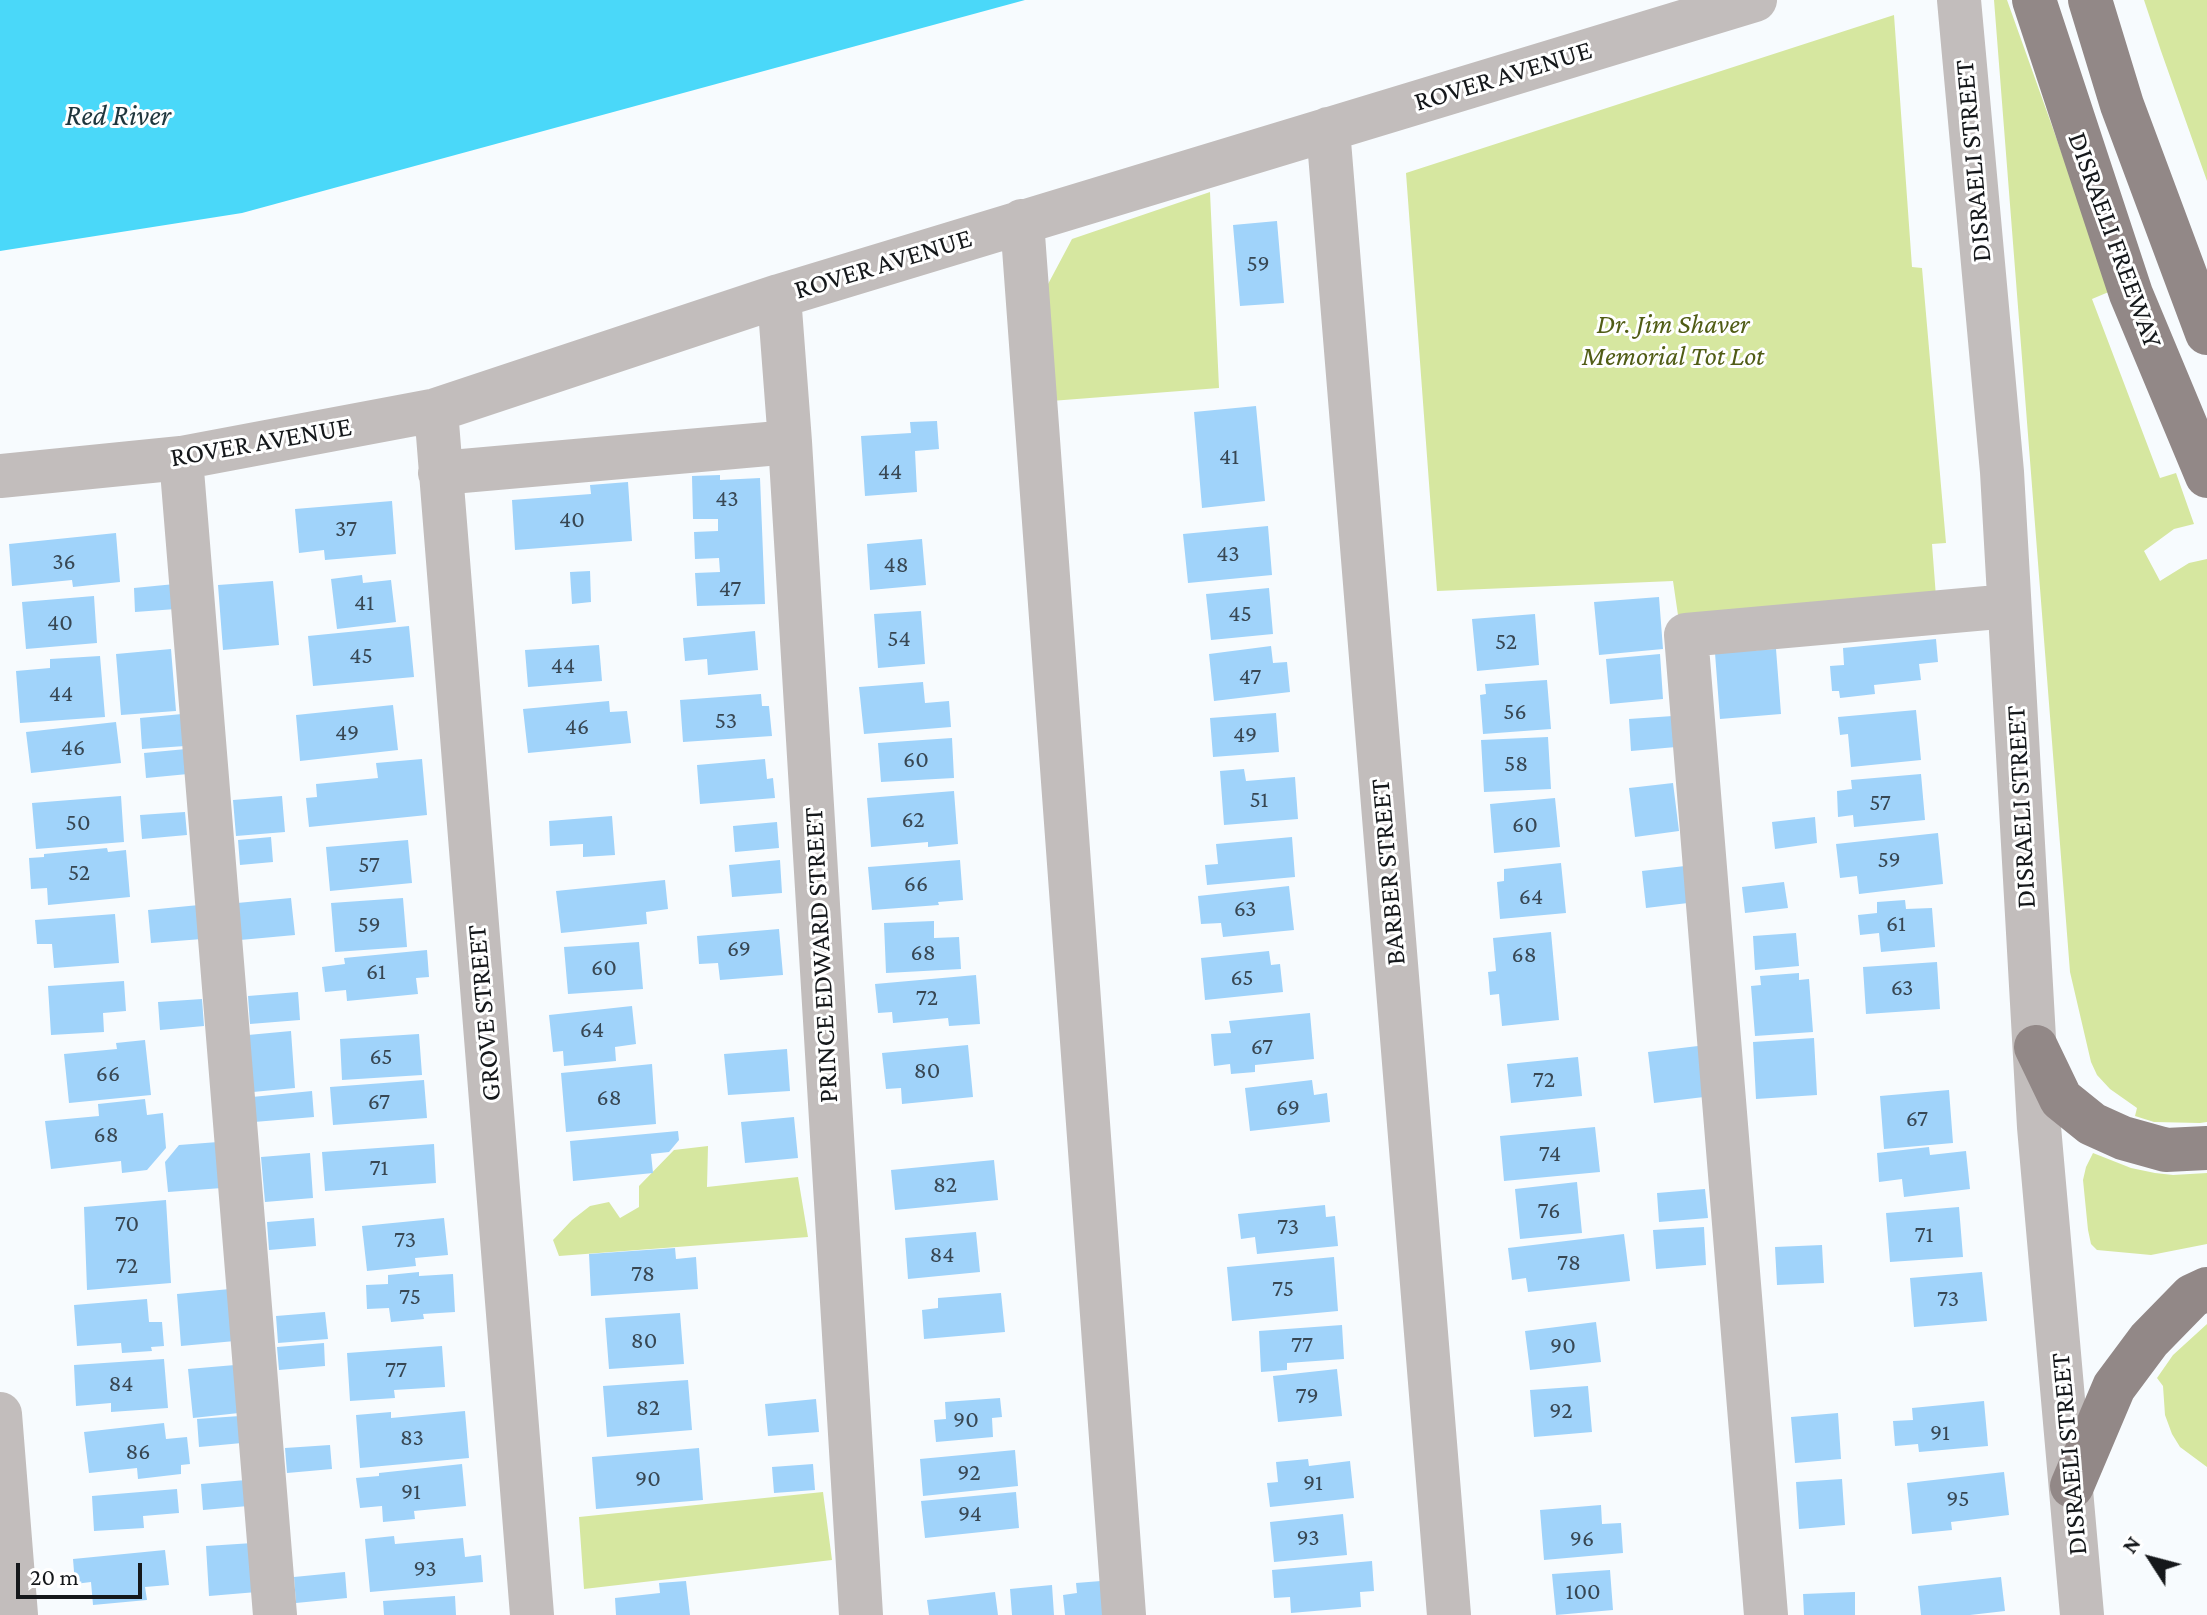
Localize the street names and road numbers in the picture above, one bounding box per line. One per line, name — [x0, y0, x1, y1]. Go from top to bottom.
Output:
street label: ROVER AVENUE — [1410, 33, 1596, 119]
street label: DISRAELI STREET — [1947, 58, 1999, 264]
street label: DISRAELI FREEWAY — [2060, 127, 2170, 353]
street label: ROVER AVENUE — [790, 221, 976, 307]
street label: ROVER AVENUE — [168, 409, 354, 475]
street label: DISRAELI STREET — [1999, 705, 2043, 909]
street label: BARBER STREET — [1363, 777, 1413, 967]
street label: PRINCE EDWARD STREET — [796, 806, 846, 1104]
street label: GROVE STREET — [460, 923, 508, 1103]
street label: DISRAELI STREET — [2043, 1351, 2095, 1557]

